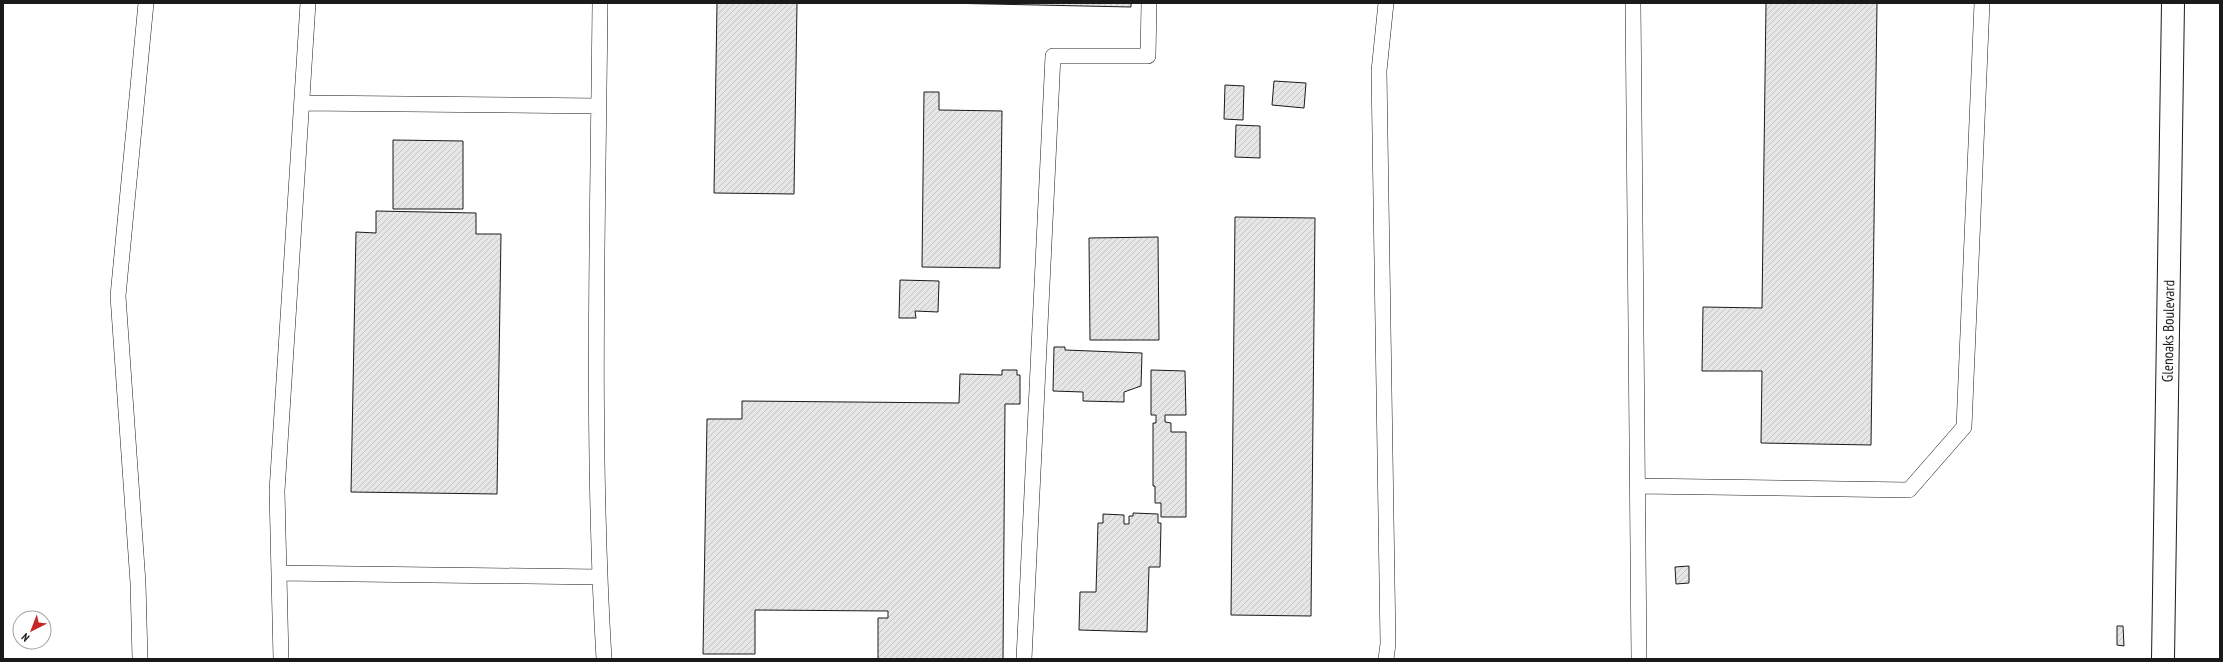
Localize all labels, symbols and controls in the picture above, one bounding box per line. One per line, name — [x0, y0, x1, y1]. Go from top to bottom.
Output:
street label: Glenoaks Boulevard — [2158, 280, 2178, 382]
north arrow — [12, 610, 52, 650]
text: N — [18, 630, 32, 645]

